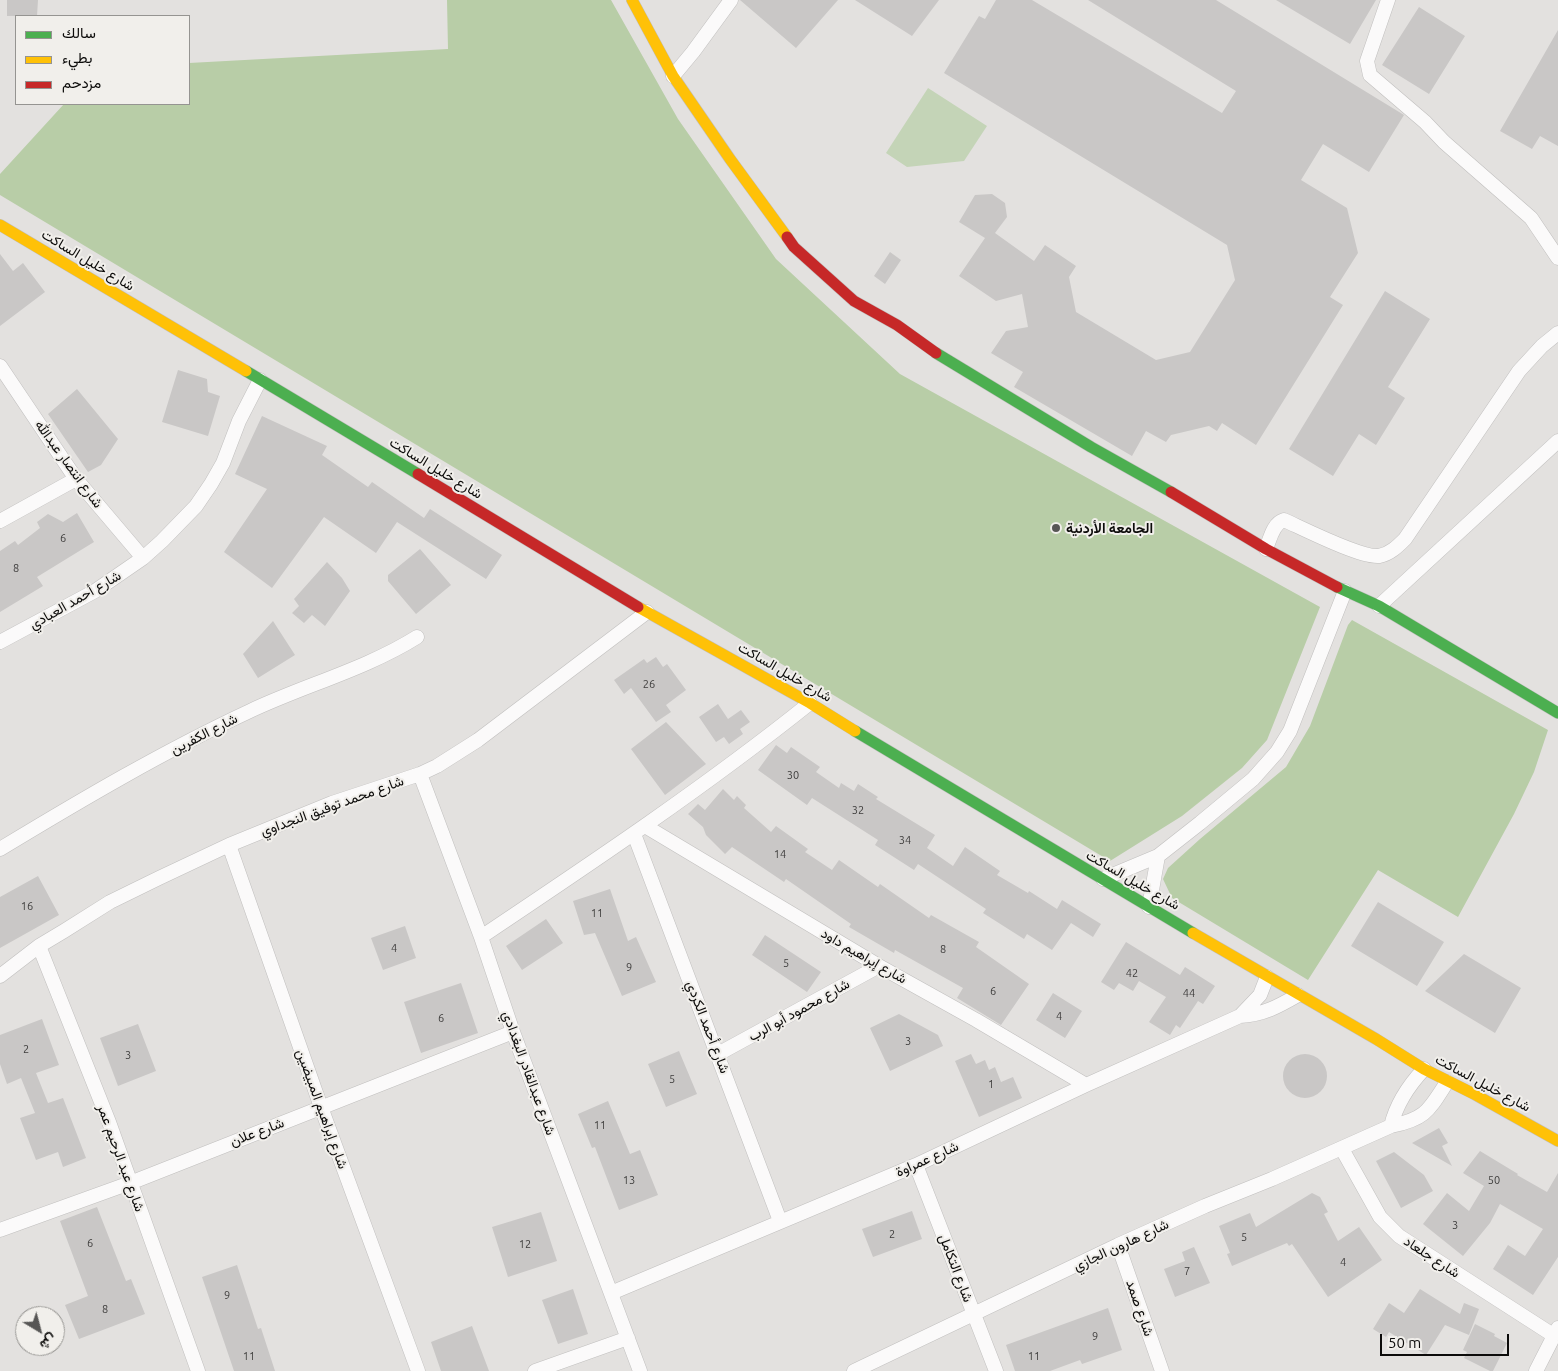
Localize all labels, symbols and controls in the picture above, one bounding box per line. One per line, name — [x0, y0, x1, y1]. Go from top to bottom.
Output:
legend — [15, 15, 190, 105]
text: سالك — [62, 24, 96, 41]
text: بطيء — [62, 49, 92, 66]
text: مزدحم — [62, 74, 101, 91]
street label: شارع خليل الساكت — [39, 226, 137, 294]
street label: شارع انتصار عبدالله — [31, 417, 107, 511]
street label: شارع خليل الساكت — [387, 434, 485, 502]
place label: الجامعة الأردنية — [1066, 520, 1153, 536]
marker: الجامعة الأردنية — [1050, 522, 1062, 534]
house number: 6 — [60, 531, 66, 545]
house number: 8 — [13, 561, 19, 575]
street label: شارع أحمد العبادي — [26, 567, 124, 633]
street label: شارع خليل الساكت — [735, 638, 835, 706]
house number: 26 — [643, 677, 655, 691]
street label: شارع الكفرين — [168, 710, 240, 758]
house number: 30 — [787, 768, 799, 782]
street label: شارع محمد توفيق النجداوي — [258, 772, 406, 840]
house number: 32 — [852, 803, 864, 817]
house number: 34 — [899, 833, 911, 847]
street label: شارع خليل الساكت — [1083, 846, 1183, 914]
house number: 14 — [774, 847, 786, 861]
house number: 16 — [21, 899, 33, 913]
house number: 11 — [591, 906, 603, 920]
street label: شارع إبراهيم داود — [818, 925, 910, 987]
house number: 4 — [391, 941, 397, 955]
house number: 8 — [940, 942, 946, 956]
house number: 5 — [783, 956, 789, 970]
house number: 9 — [626, 960, 632, 974]
house number: 42 — [1126, 966, 1138, 980]
street label: شارع محمود أبو الرب — [745, 975, 853, 1045]
street label: شارع أحمد الكردي — [683, 978, 733, 1076]
house number: 6 — [990, 984, 996, 998]
house number: 44 — [1183, 986, 1195, 1000]
street label: شارع عبدالقادر البغدادي — [499, 1009, 559, 1137]
house number: 4 — [1056, 1009, 1062, 1023]
house number: 6 — [438, 1011, 444, 1025]
house number: 3 — [905, 1034, 911, 1048]
house number: 2 — [23, 1042, 29, 1056]
street label: شارع إبراهيم المبيضين — [293, 1047, 351, 1171]
house number: 3 — [125, 1048, 131, 1062]
street label: شارع خليل الساكت — [1433, 1051, 1533, 1115]
house number: 5 — [669, 1072, 675, 1086]
house number: 1 — [988, 1077, 994, 1091]
street label: شارع عبد الرحيم عمر — [94, 1102, 148, 1214]
street label: شارع علان — [228, 1114, 286, 1150]
house number: 11 — [594, 1118, 606, 1132]
street label: شارع عمراوة — [893, 1138, 961, 1180]
house number: 13 — [623, 1173, 635, 1187]
house number: 50 — [1488, 1173, 1500, 1187]
street label: شارع هارون الجازي — [1071, 1216, 1171, 1274]
house number: 3 — [1452, 1218, 1458, 1232]
house number: 2 — [889, 1227, 895, 1241]
house number: 5 — [1241, 1230, 1247, 1244]
street label: شارع التكامل — [935, 1232, 977, 1304]
street label: شارع جلعاد — [1401, 1233, 1463, 1281]
house number: 6 — [87, 1236, 93, 1250]
house number: 12 — [519, 1237, 531, 1251]
house number: 4 — [1340, 1255, 1346, 1269]
house number: 7 — [1184, 1264, 1190, 1278]
street label: شارع صمد — [1123, 1278, 1157, 1338]
house number: 9 — [224, 1288, 230, 1302]
house number: 8 — [102, 1302, 108, 1316]
north arrow — [15, 1306, 65, 1356]
scale bar — [1383, 1324, 1512, 1356]
house number: 9 — [1092, 1329, 1098, 1343]
text: ش — [37, 1331, 60, 1354]
text: 50 m — [1388, 1334, 1421, 1351]
house number: 11 — [243, 1349, 255, 1363]
house number: 11 — [1028, 1349, 1040, 1363]

